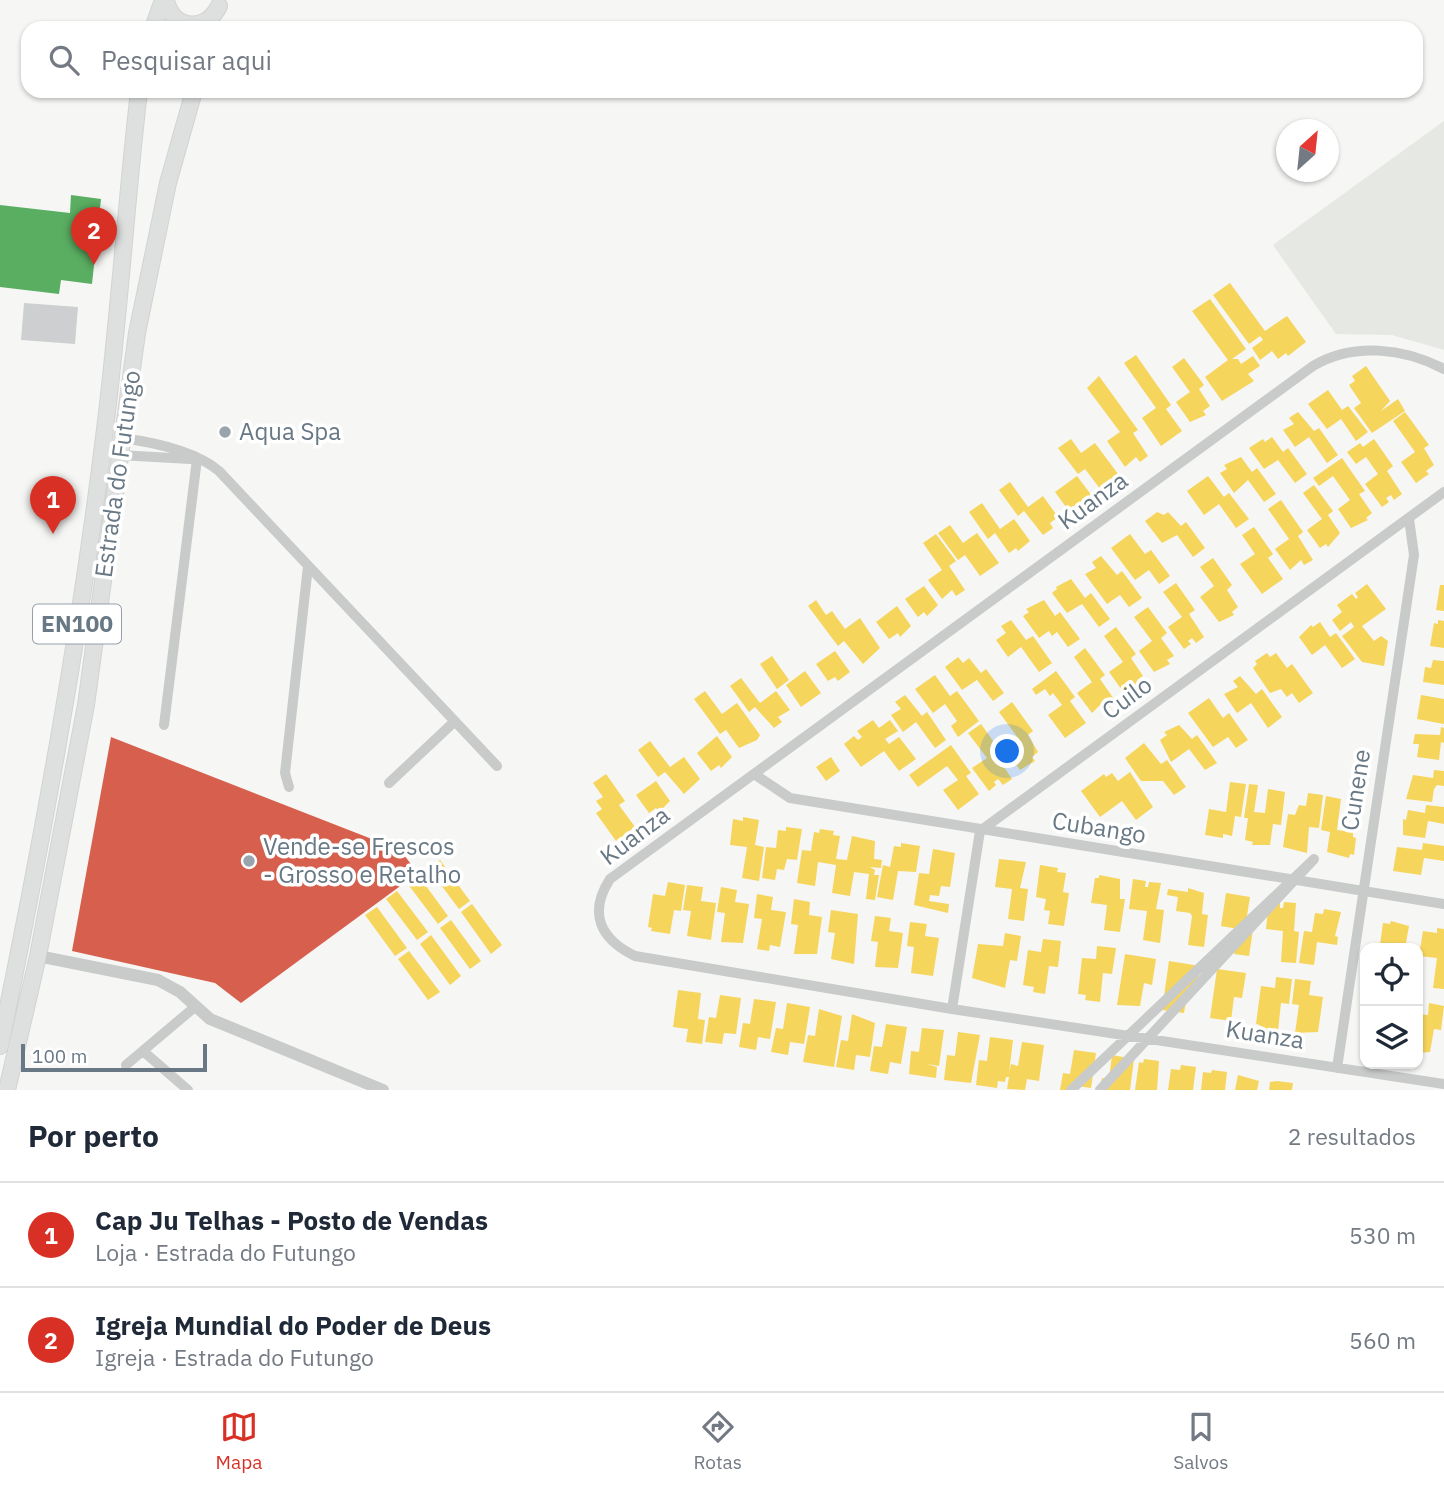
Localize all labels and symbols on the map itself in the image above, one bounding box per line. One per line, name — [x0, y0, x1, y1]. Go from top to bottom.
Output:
north arrow — [1276, 119, 1339, 182]
pin: 2 — [71, 207, 117, 265]
street label: Estrada do Futungo — [87, 368, 147, 580]
place label: Aqua Spa — [239, 415, 341, 447]
marker: Aqua Spa — [217, 424, 233, 440]
street label: Kuanza — [1051, 464, 1134, 536]
pin: 1 — [30, 476, 76, 534]
road number: EN100 — [33, 604, 121, 644]
street label: Cuilo — [1095, 668, 1158, 726]
your location — [990, 734, 1024, 768]
street label: Cunene — [1333, 747, 1377, 833]
street label: Kuanza — [593, 799, 676, 872]
street label: Cubango — [1050, 804, 1149, 850]
place label: Vende-se Frescos - Grosso e Retalho — [263, 830, 461, 890]
marker: Vende-se Frescos - Grosso e Retalho — [241, 853, 257, 869]
street label: Kuanza — [1224, 1012, 1307, 1056]
scale bar — [21, 1041, 206, 1073]

